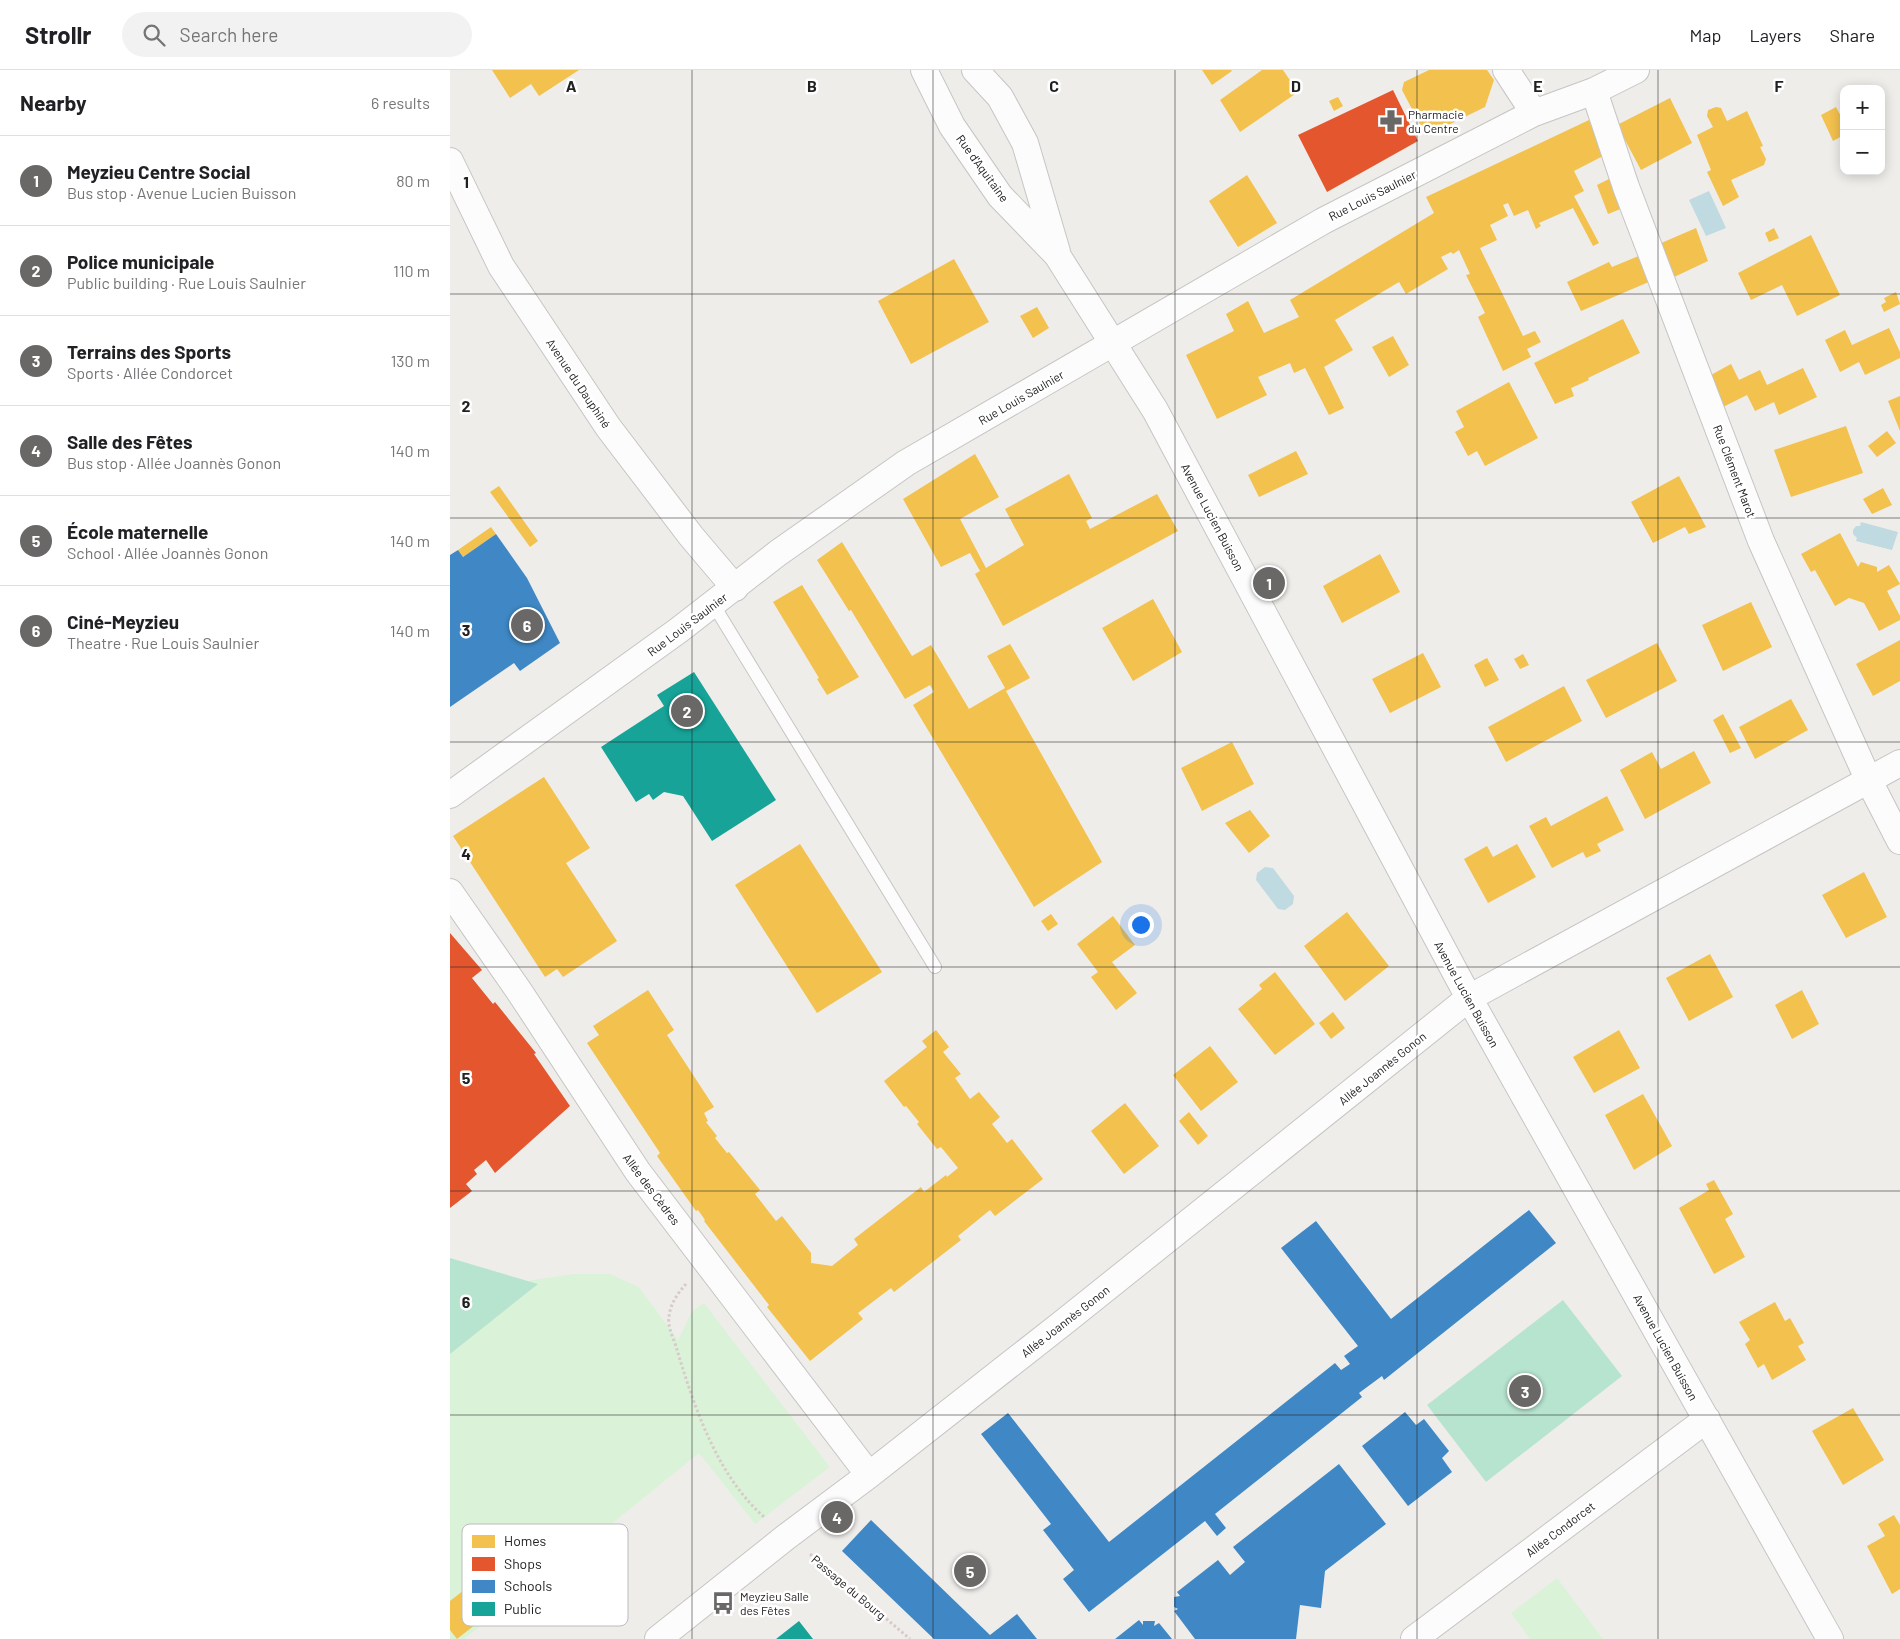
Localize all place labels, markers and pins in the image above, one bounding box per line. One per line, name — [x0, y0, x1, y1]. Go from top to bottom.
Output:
place label: Pharmacie du Centre — [1408, 107, 1464, 135]
pharmacy icon: Pharmacie du Centre — [1378, 108, 1404, 134]
pin: 1 — [1253, 564, 1285, 602]
pin: 6 — [511, 606, 543, 644]
pin: 2 — [671, 692, 703, 730]
pin: 3 — [1509, 1372, 1541, 1410]
pin: 4 — [821, 1498, 853, 1536]
pin: 5 — [954, 1552, 986, 1590]
place label: Meyzieu Salle des Fêtes — [740, 1589, 809, 1617]
bus stop icon: Meyzieu Salle des Fêtes — [710, 1590, 736, 1616]

